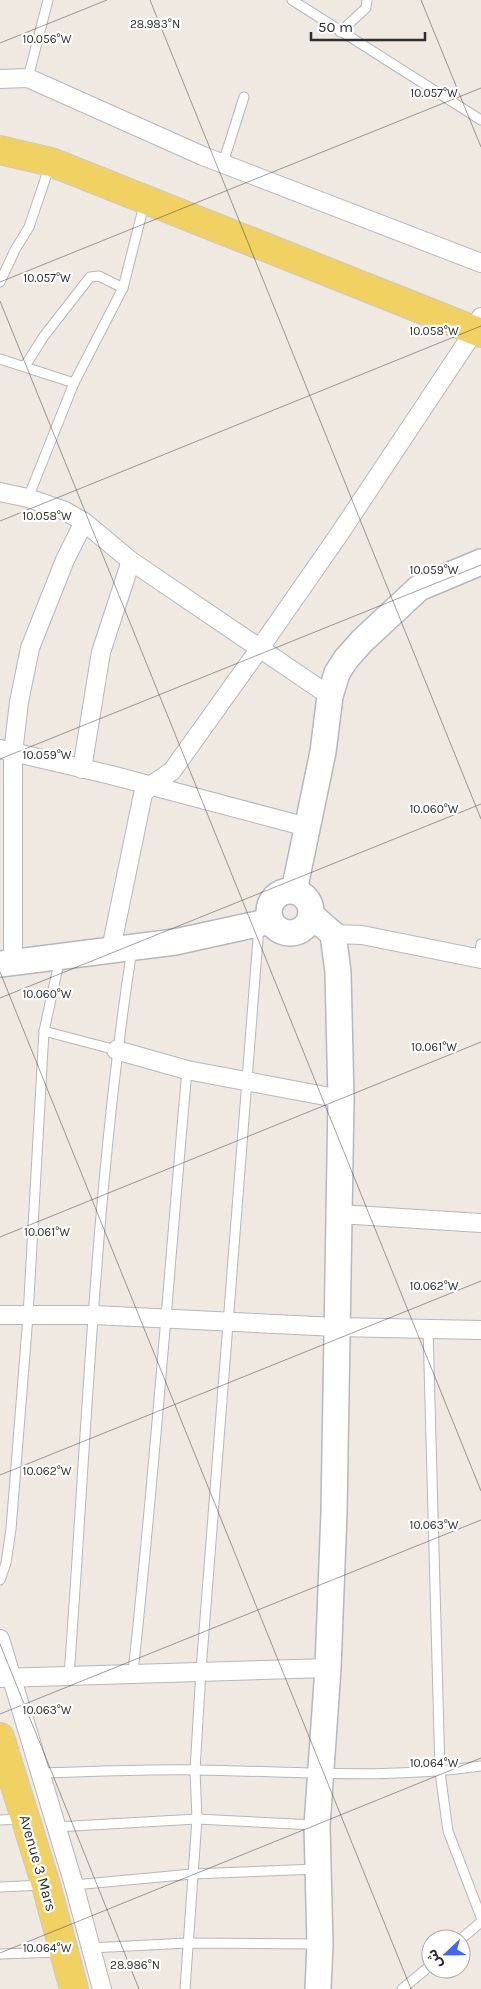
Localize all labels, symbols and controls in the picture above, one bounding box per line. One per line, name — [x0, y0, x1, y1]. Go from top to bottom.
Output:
scale bar — [311, 10, 425, 42]
text: 28.983°N — [130, 17, 180, 31]
text: 50 m — [318, 18, 353, 36]
text: 10.056°W — [23, 32, 72, 46]
text: 10.057°W — [410, 86, 458, 100]
text: 10.057°W — [23, 271, 71, 285]
text: 10.058°W — [409, 324, 459, 338]
text: 10.058°W — [22, 509, 72, 523]
text: 10.059°W — [410, 563, 459, 577]
text: 10.059°W — [23, 748, 72, 762]
text: 10.060°W — [409, 802, 459, 816]
text: 10.060°W — [22, 987, 72, 1001]
text: 10.061°W — [411, 1040, 457, 1054]
text: 10.061°W — [24, 1225, 70, 1239]
text: 10.062°W — [410, 1279, 459, 1293]
text: 10.062°W — [23, 1464, 72, 1478]
text: 10.063°W — [409, 1518, 459, 1532]
text: 10.063°W — [22, 1703, 72, 1717]
text: 10.064°W — [410, 1756, 459, 1770]
street label: Avenue 3 Mars — [16, 1813, 60, 1913]
north arrow — [421, 1929, 471, 1979]
text: 10.064°W — [23, 1941, 72, 1955]
text: ش — [423, 1947, 446, 1971]
text: 28.986°N — [110, 1958, 160, 1972]

